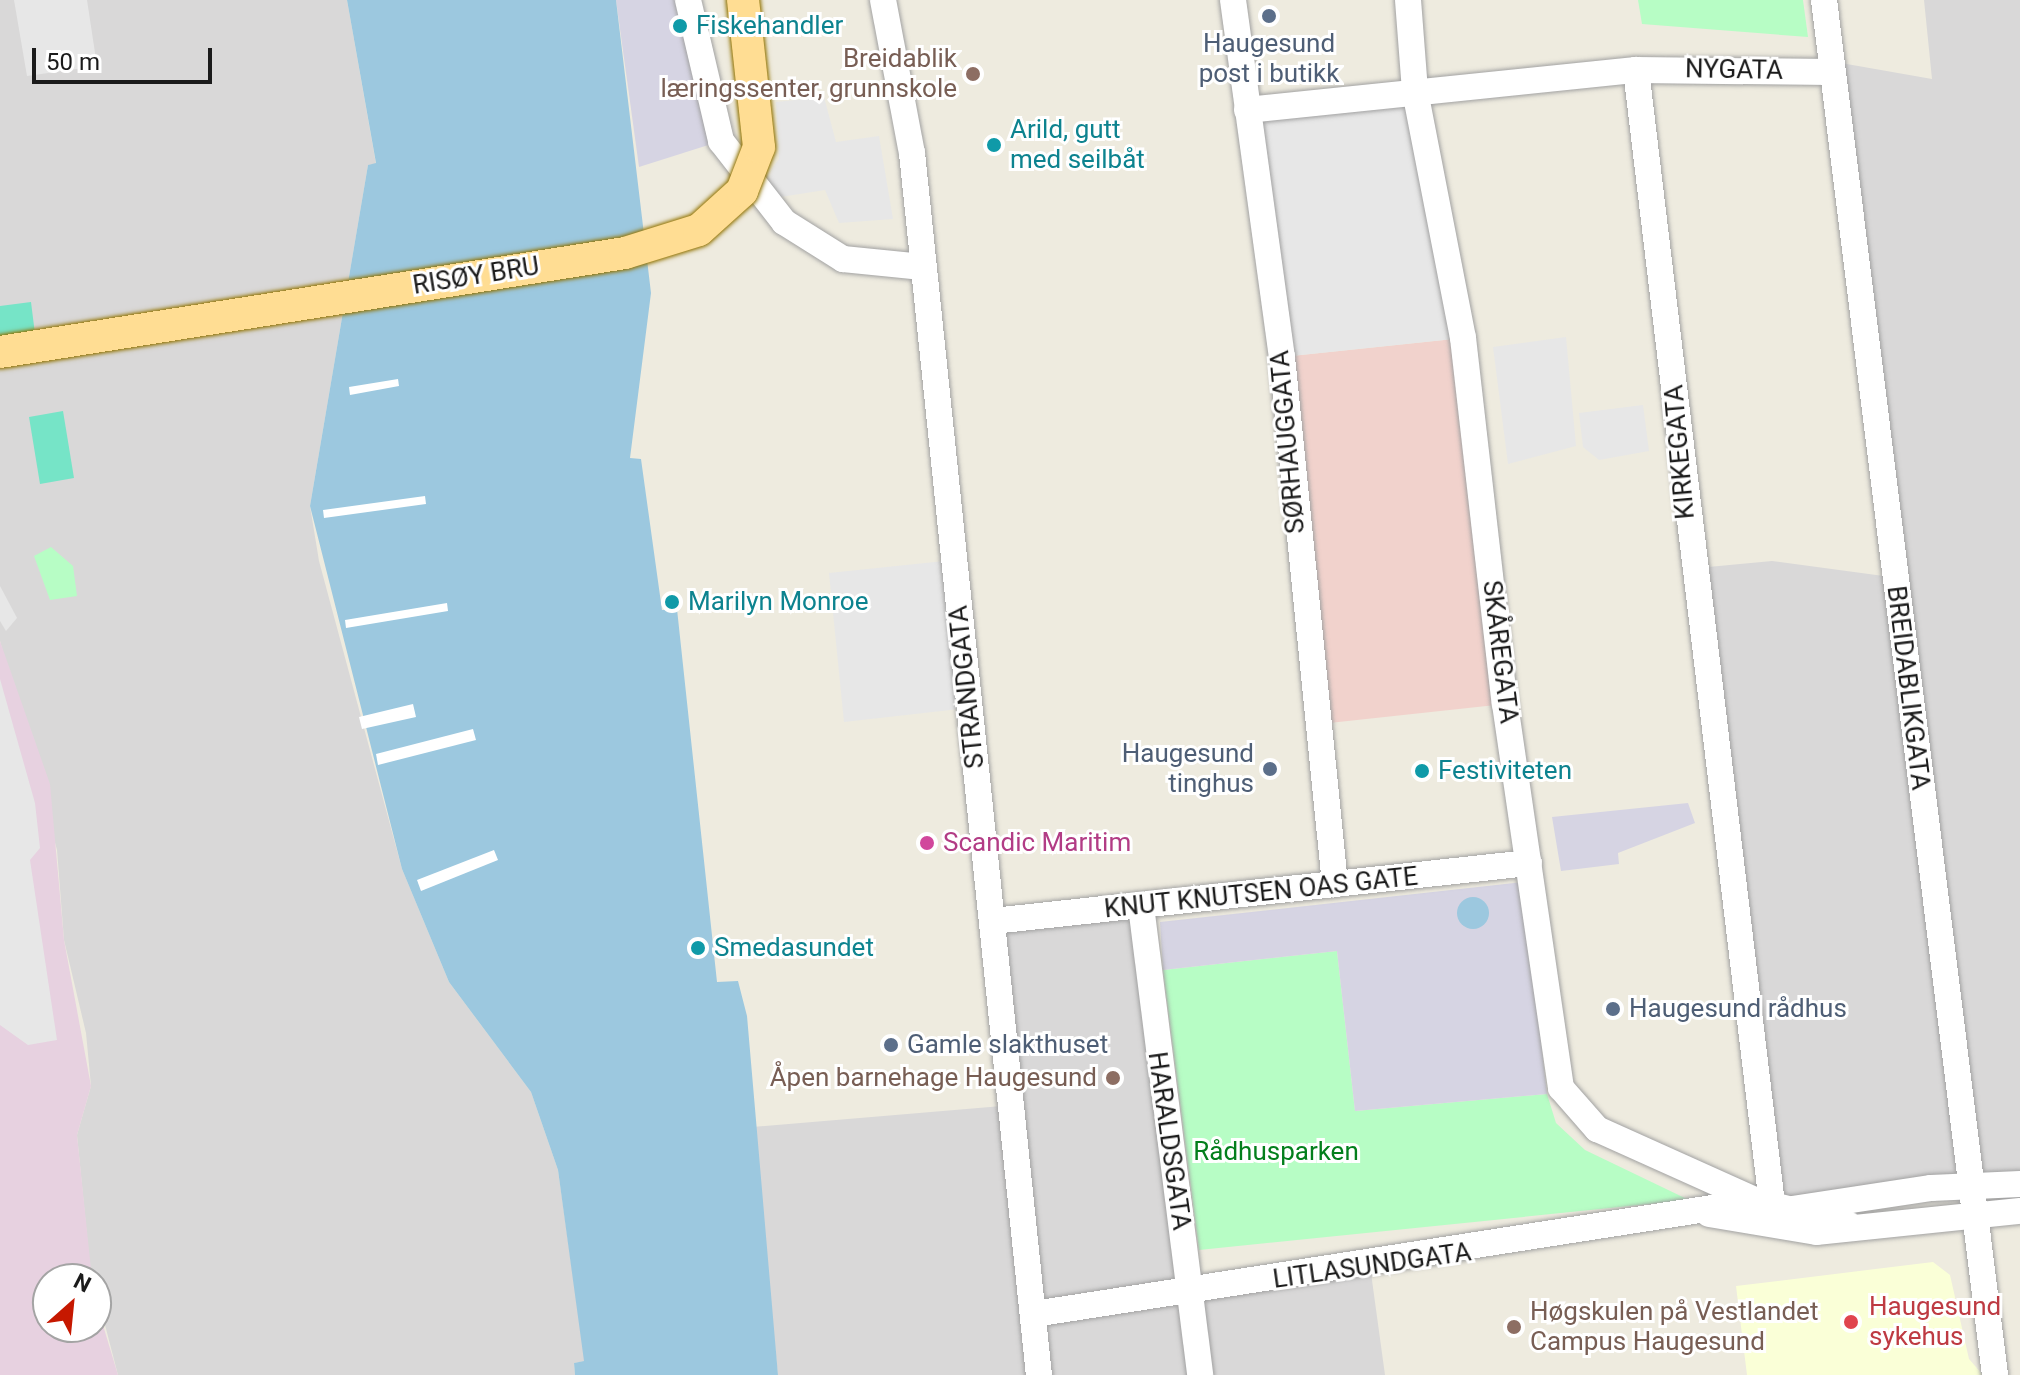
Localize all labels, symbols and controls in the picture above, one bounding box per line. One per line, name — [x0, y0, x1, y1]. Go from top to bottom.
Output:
marker: Haugesund post i butikk — [1260, 7, 1278, 25]
place label: Fiskehandler — [696, 10, 843, 42]
marker: Fiskehandler — [671, 17, 689, 35]
place label: Haugesund post i butikk — [1199, 28, 1339, 90]
scale bar — [36, 32, 216, 82]
place label: Breidablik læringssenter, grunnskole — [661, 43, 957, 104]
text: 50 m — [46, 48, 100, 76]
street label: NYGATA — [1685, 54, 1783, 86]
marker: Breidablik læringssenter, grunnskole — [964, 65, 982, 83]
place label: Arild, gutt med seilbåt — [1010, 114, 1145, 176]
marker: Arild, gutt med seilbåt — [985, 136, 1003, 154]
street label: RISØY BRU — [411, 251, 541, 301]
street label: SØRHAUGGATA — [1264, 349, 1312, 535]
street label: KIRKEGATA — [1659, 383, 1701, 521]
street label: SKÅREGATA — [1476, 579, 1524, 725]
street label: BREIDABLIKGATA — [1880, 584, 1936, 792]
place label: Marilyn Monroe — [688, 586, 868, 618]
marker: Marilyn Monroe — [663, 593, 681, 611]
street label: STRANDGATA — [943, 604, 991, 770]
place label: Haugesund tinghus — [1122, 738, 1254, 800]
place label: Festiviteten — [1438, 755, 1572, 787]
marker: Haugesund tinghus — [1261, 760, 1279, 778]
marker: Festiviteten — [1413, 762, 1431, 780]
place label: Scandic Maritim — [943, 827, 1131, 859]
marker: Scandic Maritim — [918, 834, 936, 852]
street label: KNUT KNUTSEN OAS GATE — [1102, 861, 1420, 925]
place label: Smedasundet — [714, 932, 874, 964]
marker: Smedasundet — [689, 939, 707, 957]
place label: Haugesund rådhus — [1629, 993, 1847, 1025]
marker: Haugesund rådhus — [1604, 1000, 1622, 1018]
place label: Gamle slakthuset — [907, 1029, 1108, 1061]
marker: Gamle slakthuset — [882, 1036, 900, 1054]
street label: HARALDSGATA — [1141, 1050, 1197, 1232]
place label: Åpen barnehage Haugesund — [770, 1062, 1097, 1094]
marker: Åpen barnehage Haugesund — [1104, 1069, 1122, 1087]
park label: Rådhusparken — [1193, 1136, 1359, 1168]
street label: LITLASUNDGATA — [1271, 1237, 1473, 1295]
north arrow — [32, 1263, 112, 1343]
text: N — [70, 1268, 95, 1298]
place label: Haugesund sykehus — [1869, 1291, 2001, 1352]
place label: Høgskulen på Vestlandet Campus Haugesund — [1530, 1296, 1818, 1358]
marker: Haugesund sykehus — [1840, 1311, 1862, 1333]
marker: Høgskulen på Vestlandet Campus Haugesund — [1505, 1318, 1523, 1336]

